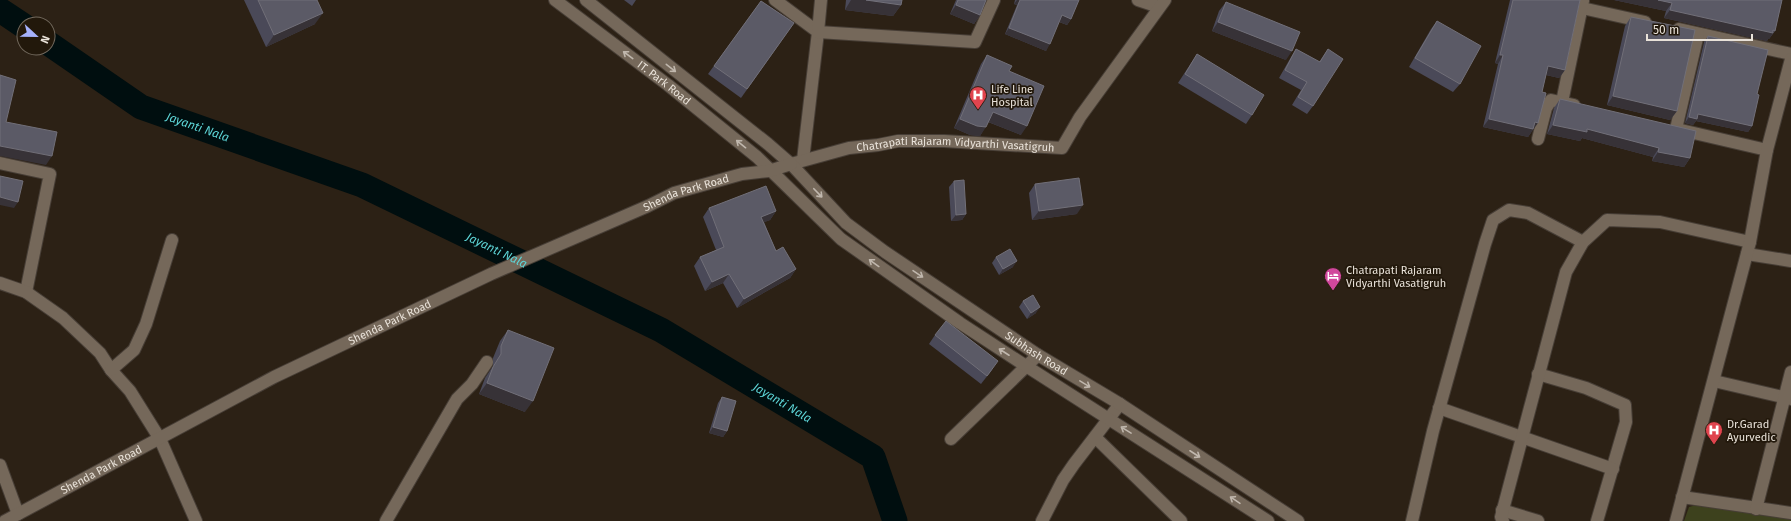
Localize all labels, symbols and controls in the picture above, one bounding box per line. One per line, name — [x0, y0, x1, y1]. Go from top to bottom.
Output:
north arrow — [16, 16, 56, 56]
scale bar — [1647, 16, 1752, 42]
text: 50 m — [1653, 23, 1679, 37]
text: N — [37, 34, 52, 45]
one-way arrow — [622, 51, 633, 59]
street label: IT. Park Road — [635, 58, 693, 107]
one-way arrow — [666, 63, 677, 72]
place label: Life Line Hospital — [991, 83, 1033, 109]
hospital icon: Life Line Hospital — [968, 85, 988, 110]
water label: Jayanti Nala — [163, 109, 231, 145]
street label: Chatrapati Rajaram Vidyarthi Vasatigruh — [856, 134, 1055, 154]
one-way arrow — [735, 140, 746, 149]
street label: Shenda Park Road — [641, 171, 730, 214]
one-way arrow — [813, 187, 822, 197]
water label: Jayanti Nala — [463, 229, 530, 271]
one-way arrow — [868, 259, 879, 267]
place label: Chatrapati Rajaram Vidyarthi Vasatigruh — [1346, 264, 1446, 290]
hotel icon: Chatrapati Rajaram Vidyarthi Vasatigruh — [1323, 266, 1343, 291]
one-way arrow — [912, 270, 923, 278]
street label: Shenda Park Road — [346, 297, 433, 347]
street label: Subhash Road — [1003, 328, 1070, 378]
one-way arrow — [999, 348, 1010, 356]
water label: Jayanti Nala — [750, 379, 814, 426]
one-way arrow — [1079, 380, 1091, 388]
place label: Dr.Garad Ayurvedic — [1727, 418, 1776, 444]
hospital icon: Dr.Garad Ayurvedic — [1704, 420, 1724, 445]
one-way arrow — [1120, 425, 1131, 434]
street label: Shenda Park Road — [58, 443, 144, 497]
one-way arrow — [1189, 450, 1200, 458]
one-way arrow — [1229, 495, 1241, 503]

